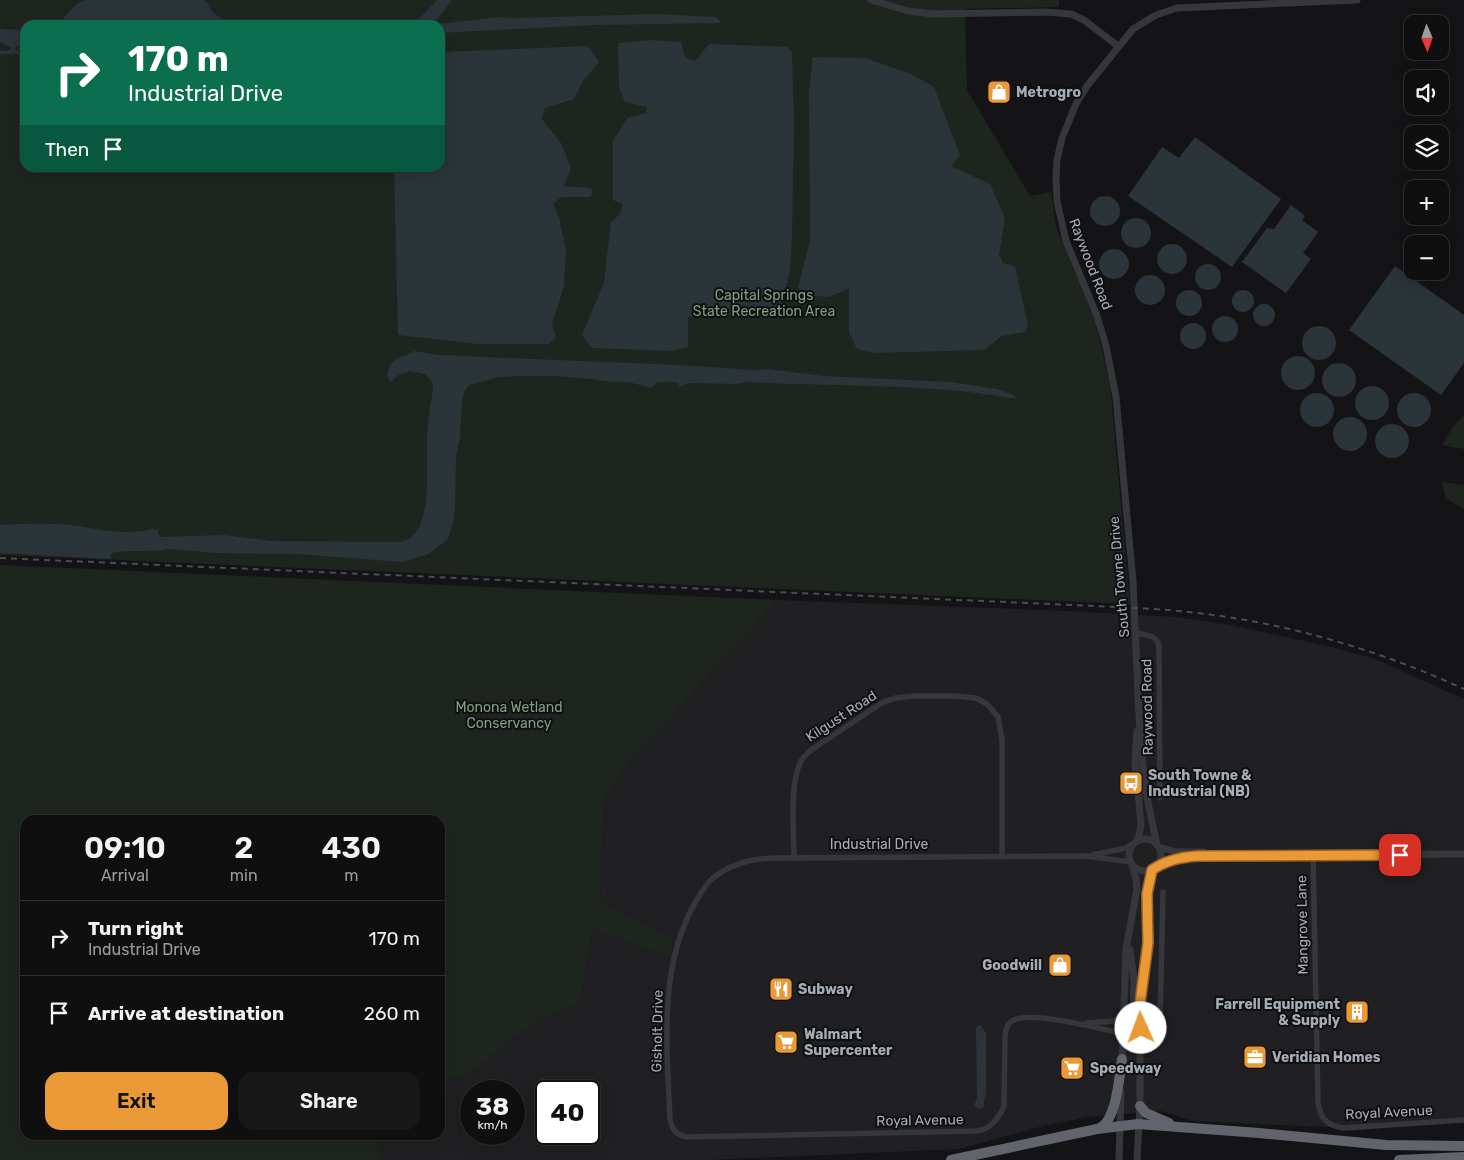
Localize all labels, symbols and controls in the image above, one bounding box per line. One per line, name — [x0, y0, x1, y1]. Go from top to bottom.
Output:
north arrow — [1404, 15, 1449, 60]
map controls — [1404, 15, 1449, 280]
text: 170 m — [128, 38, 229, 80]
icon: right — [45, 40, 110, 105]
button: sound — [1404, 70, 1449, 115]
shop icon: Metrogro — [986, 79, 1012, 105]
text: Industrial Drive — [128, 80, 283, 107]
place label: Metrogro — [1016, 84, 1081, 101]
button: layers — [1404, 125, 1449, 170]
icon: arrive — [99, 135, 127, 163]
text: Then — [45, 138, 89, 161]
button: + — [1404, 180, 1449, 225]
street label: Raywood Road — [1065, 216, 1116, 312]
button: − — [1404, 235, 1449, 280]
park label: Capital Springs State Recreation Area — [693, 287, 835, 320]
street label: South Towne Drive — [1106, 516, 1133, 638]
street label: Raywood Road — [1138, 659, 1157, 755]
street label: Kilgust Road — [803, 687, 880, 746]
park label: Monona Wetland Conservancy — [455, 699, 563, 732]
place label: South Towne & Industrial (NB) — [1148, 767, 1252, 800]
bus stop icon: South Towne & Industrial (NB) — [1118, 770, 1144, 796]
text: 09:10 — [84, 830, 166, 866]
text: 2 — [234, 830, 253, 866]
text: 430 — [322, 830, 381, 866]
pin — [1379, 834, 1421, 876]
street label: Industrial Drive — [830, 836, 928, 853]
icon: arrive — [1386, 841, 1414, 869]
text: Arrival — [101, 866, 149, 885]
text: min — [230, 866, 258, 885]
text: m — [344, 866, 358, 885]
street label: Mangrove Lane — [1293, 875, 1312, 975]
text: Turn right — [88, 917, 183, 940]
icon: right — [45, 924, 73, 952]
text: 170 m — [369, 927, 420, 950]
text: Industrial Drive — [88, 940, 201, 959]
shop icon: Goodwill — [1047, 952, 1073, 978]
place label: Goodwill — [982, 957, 1042, 974]
restaurant icon: Subway — [768, 976, 794, 1002]
place label: Subway — [798, 981, 853, 998]
street label: Gisholt Drive — [648, 989, 667, 1072]
place label: Farrell Equipment & Supply — [1215, 996, 1341, 1029]
icon: arrive — [45, 999, 73, 1027]
building icon: Farrell Equipment & Supply — [1344, 999, 1370, 1025]
position arrow — [1114, 1001, 1166, 1053]
text: Arrive at destination — [88, 1002, 284, 1025]
text: 260 m — [364, 1002, 420, 1025]
place label: Walmart Supercenter — [804, 1026, 893, 1059]
supermarket icon: Walmart Supercenter — [773, 1029, 799, 1055]
office icon: Veridian Homes — [1242, 1044, 1268, 1070]
place label: Veridian Homes — [1272, 1049, 1381, 1066]
supermarket icon: Speedway — [1059, 1055, 1085, 1081]
place label: Speedway — [1090, 1060, 1162, 1077]
button: Exit — [45, 1072, 228, 1130]
button: Share — [238, 1072, 420, 1130]
speed limit sign: 40 — [535, 1080, 600, 1145]
text: 38 — [476, 1092, 509, 1121]
street label: Royal Avenue — [1345, 1102, 1433, 1123]
street label: Royal Avenue — [876, 1111, 964, 1130]
text: km/h — [478, 1118, 507, 1132]

